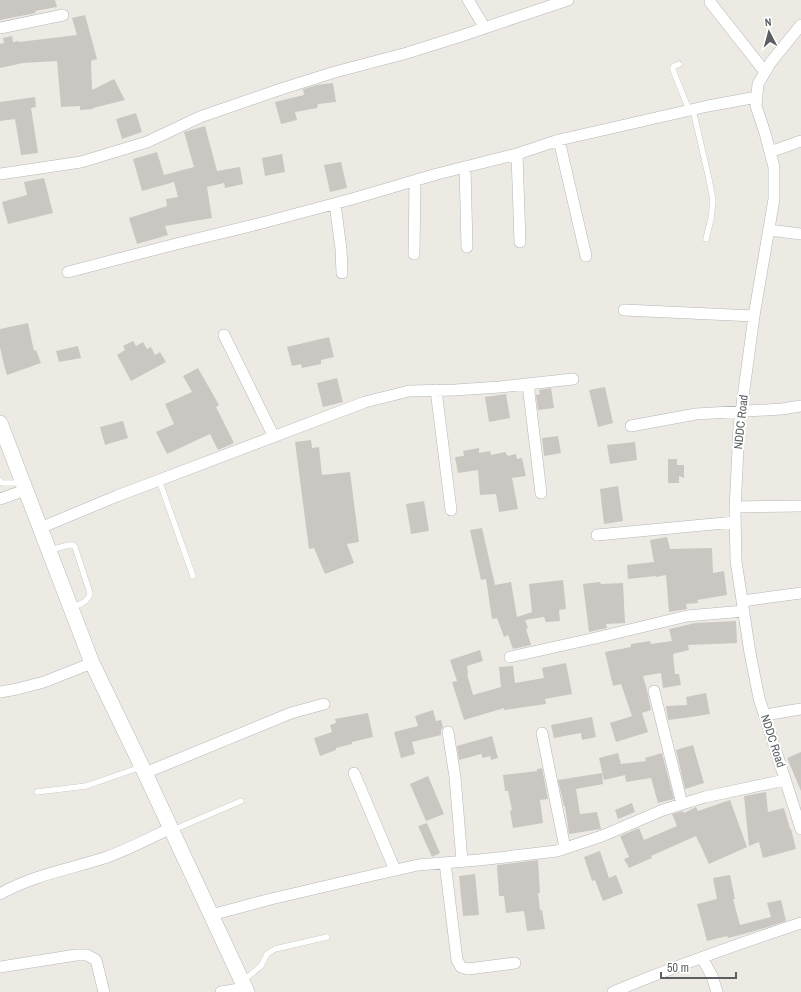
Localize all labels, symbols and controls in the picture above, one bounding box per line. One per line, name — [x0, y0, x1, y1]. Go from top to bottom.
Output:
north arrow — [749, 12, 789, 52]
text: N — [764, 15, 772, 29]
street label: NDDC Road — [730, 394, 752, 450]
street label: NDDC Road — [757, 713, 789, 769]
scale bar — [661, 954, 736, 980]
text: 50 m — [667, 960, 689, 976]

